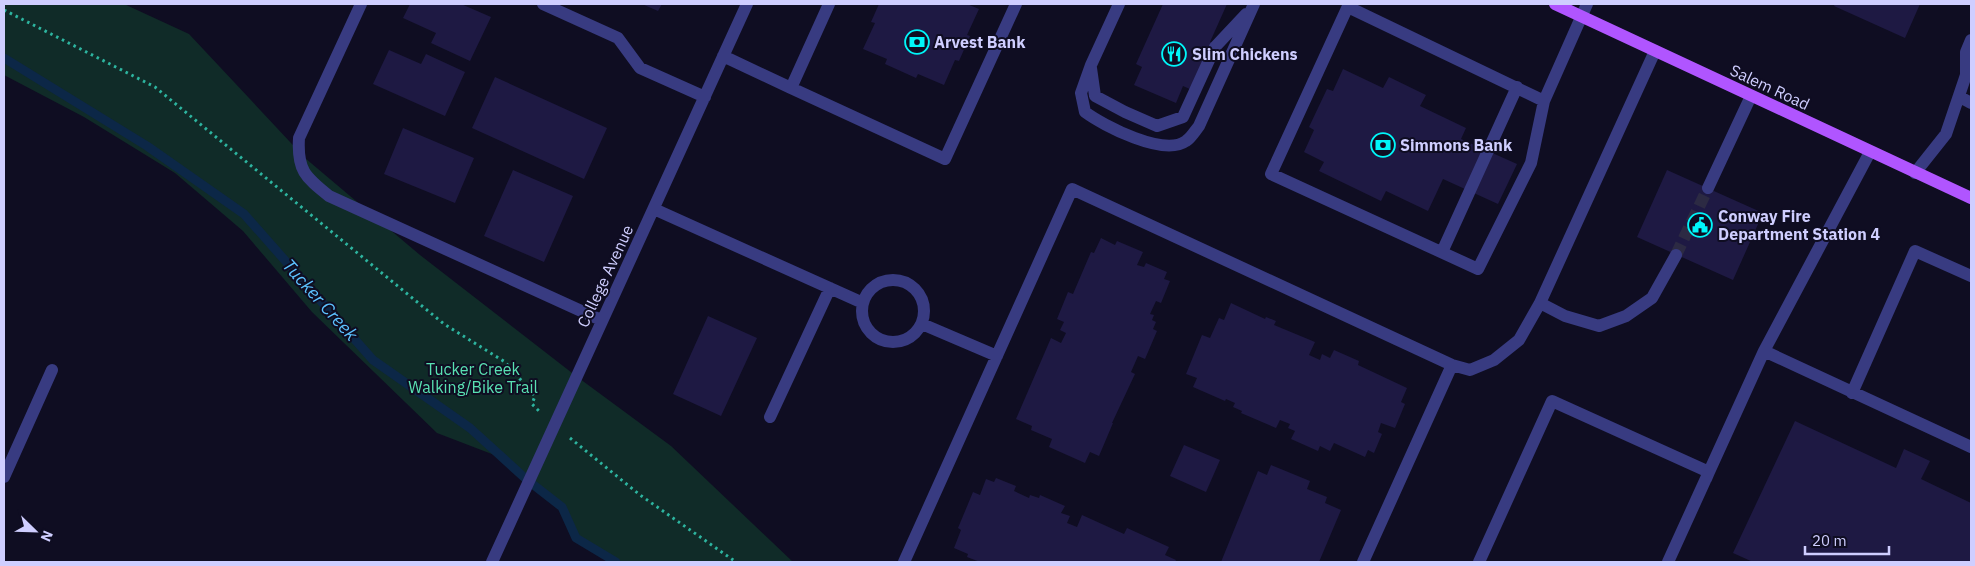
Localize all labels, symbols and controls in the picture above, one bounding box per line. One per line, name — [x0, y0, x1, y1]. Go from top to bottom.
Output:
bank icon: Arvest Bank — [904, 29, 930, 55]
place label: Arvest Bank — [934, 32, 1026, 52]
restaurant icon: Slim Chickens — [1161, 41, 1187, 67]
place label: Slim Chickens — [1192, 44, 1298, 64]
street label: Salem Road — [1727, 60, 1813, 114]
bank icon: Simmons Bank — [1370, 132, 1396, 158]
place label: Simmons Bank — [1400, 135, 1513, 155]
place label: Conway Fire Department Station 4 — [1718, 206, 1880, 244]
public building icon: Conway Fire Department Station 4 — [1687, 212, 1713, 238]
street label: College Avenue — [573, 221, 638, 330]
water label: Tucker Creek — [278, 254, 363, 346]
park label: Tucker Creek Walking/Bike Trail — [408, 359, 538, 397]
north arrow — [10, 506, 60, 556]
scale bar — [1805, 524, 1889, 556]
text: N — [37, 528, 57, 544]
text: 20 m — [1812, 531, 1847, 550]

